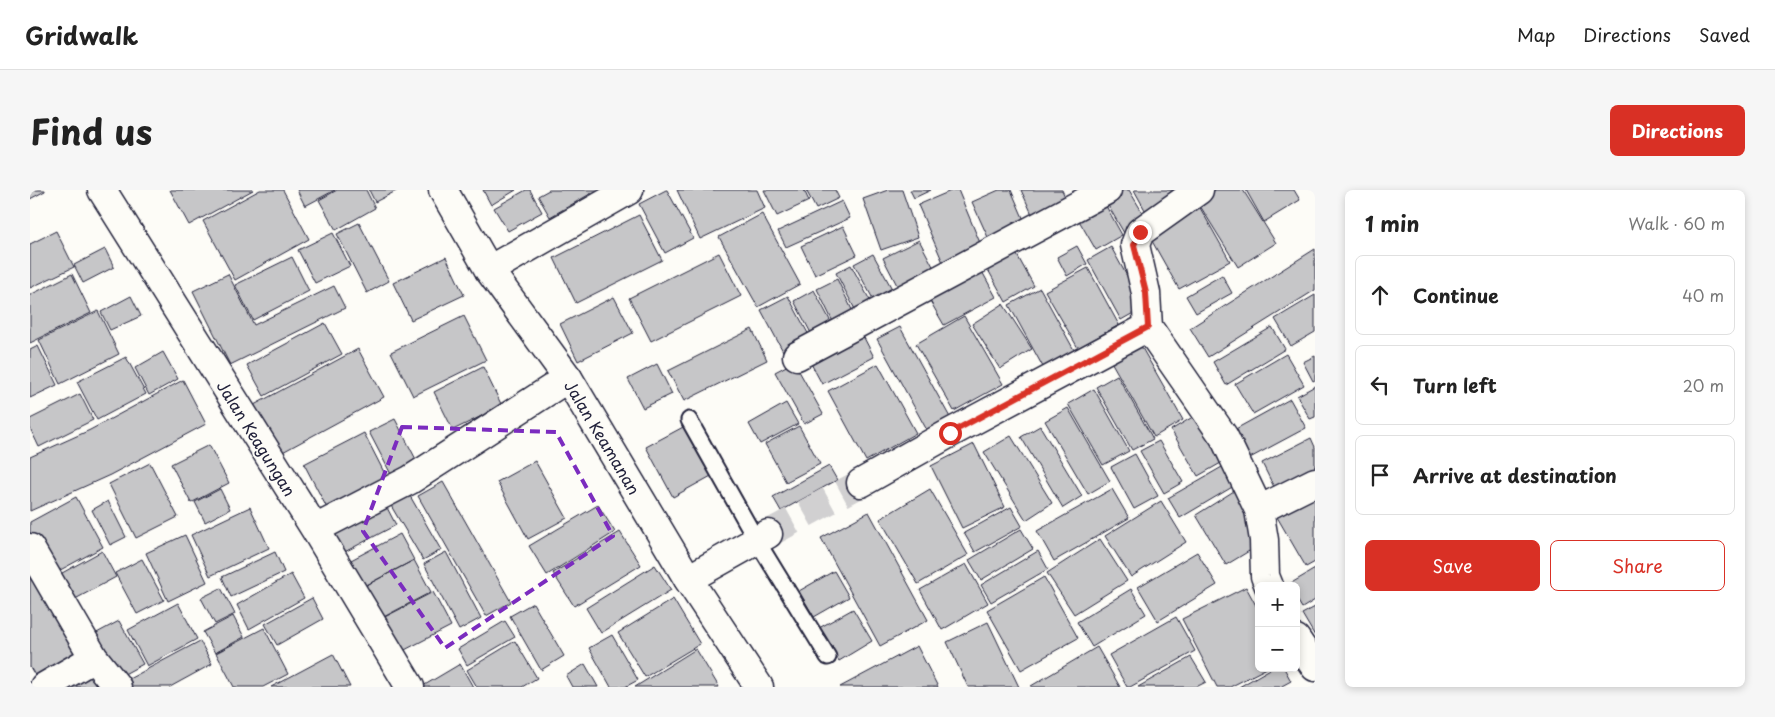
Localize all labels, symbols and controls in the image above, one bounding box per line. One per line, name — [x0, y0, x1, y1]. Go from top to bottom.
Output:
text: Gridwalk — [25, 17, 138, 53]
text: Map — [1517, 21, 1555, 48]
text: Directions — [1583, 21, 1671, 48]
text: Saved — [1699, 21, 1750, 48]
text: Find us — [30, 104, 152, 157]
button: Directions — [1610, 105, 1745, 156]
text: 1 min — [1365, 207, 1419, 239]
text: Walk · 60 m — [1628, 211, 1725, 235]
route end — [1129, 221, 1152, 244]
icon: ahead — [1366, 281, 1394, 309]
text: Continue — [1413, 281, 1499, 309]
text: 40 m — [1682, 283, 1724, 307]
icon: left — [1366, 371, 1394, 399]
text: Turn left — [1413, 371, 1497, 399]
text: 20 m — [1683, 373, 1724, 397]
street label: Jalan Keagungan — [212, 375, 302, 501]
street label: Jalan Keamanan — [559, 375, 647, 499]
route start — [939, 422, 962, 445]
icon: arrive — [1366, 461, 1394, 489]
text: Arrive at destination — [1413, 461, 1617, 489]
button: Save — [1365, 540, 1540, 591]
button: Share — [1550, 540, 1725, 591]
map controls — [1255, 582, 1300, 672]
button: + — [1255, 582, 1300, 627]
button: − — [1255, 627, 1300, 672]

